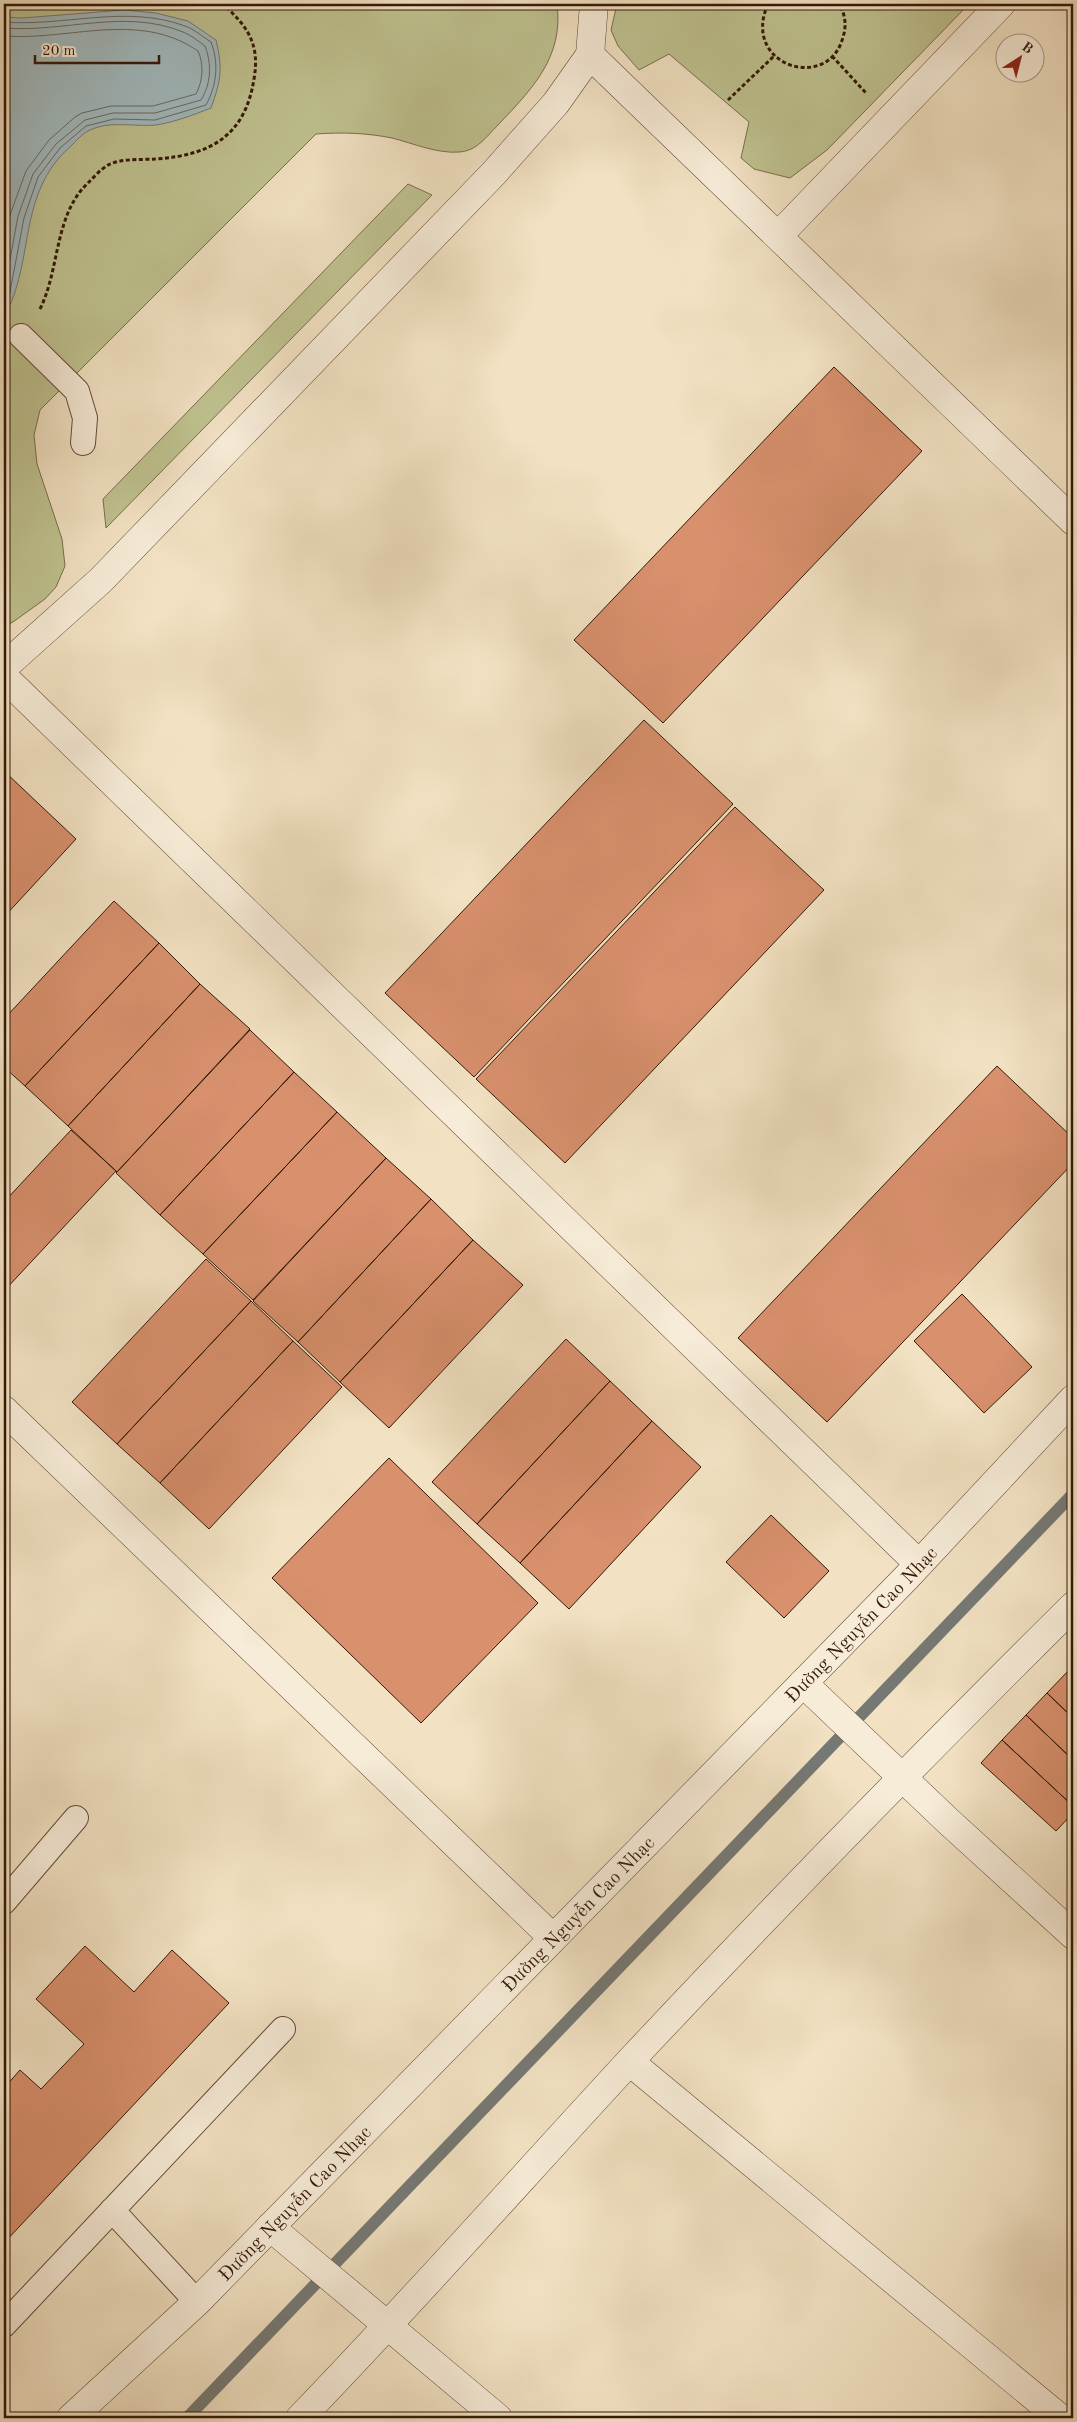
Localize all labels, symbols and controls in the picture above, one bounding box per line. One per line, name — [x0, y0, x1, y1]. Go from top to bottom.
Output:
scale bar — [35, 32, 159, 64]
north arrow — [994, 32, 1044, 82]
text: B — [1019, 40, 1035, 57]
text: 20 m — [42, 44, 76, 59]
street label: Đường Nguyễn Cao Nhạc — [783, 1544, 942, 1707]
street label: Đường Nguyễn Cao Nhạc — [499, 1834, 659, 1997]
street label: Đường Nguyễn Cao Nhạc — [216, 2123, 376, 2286]

